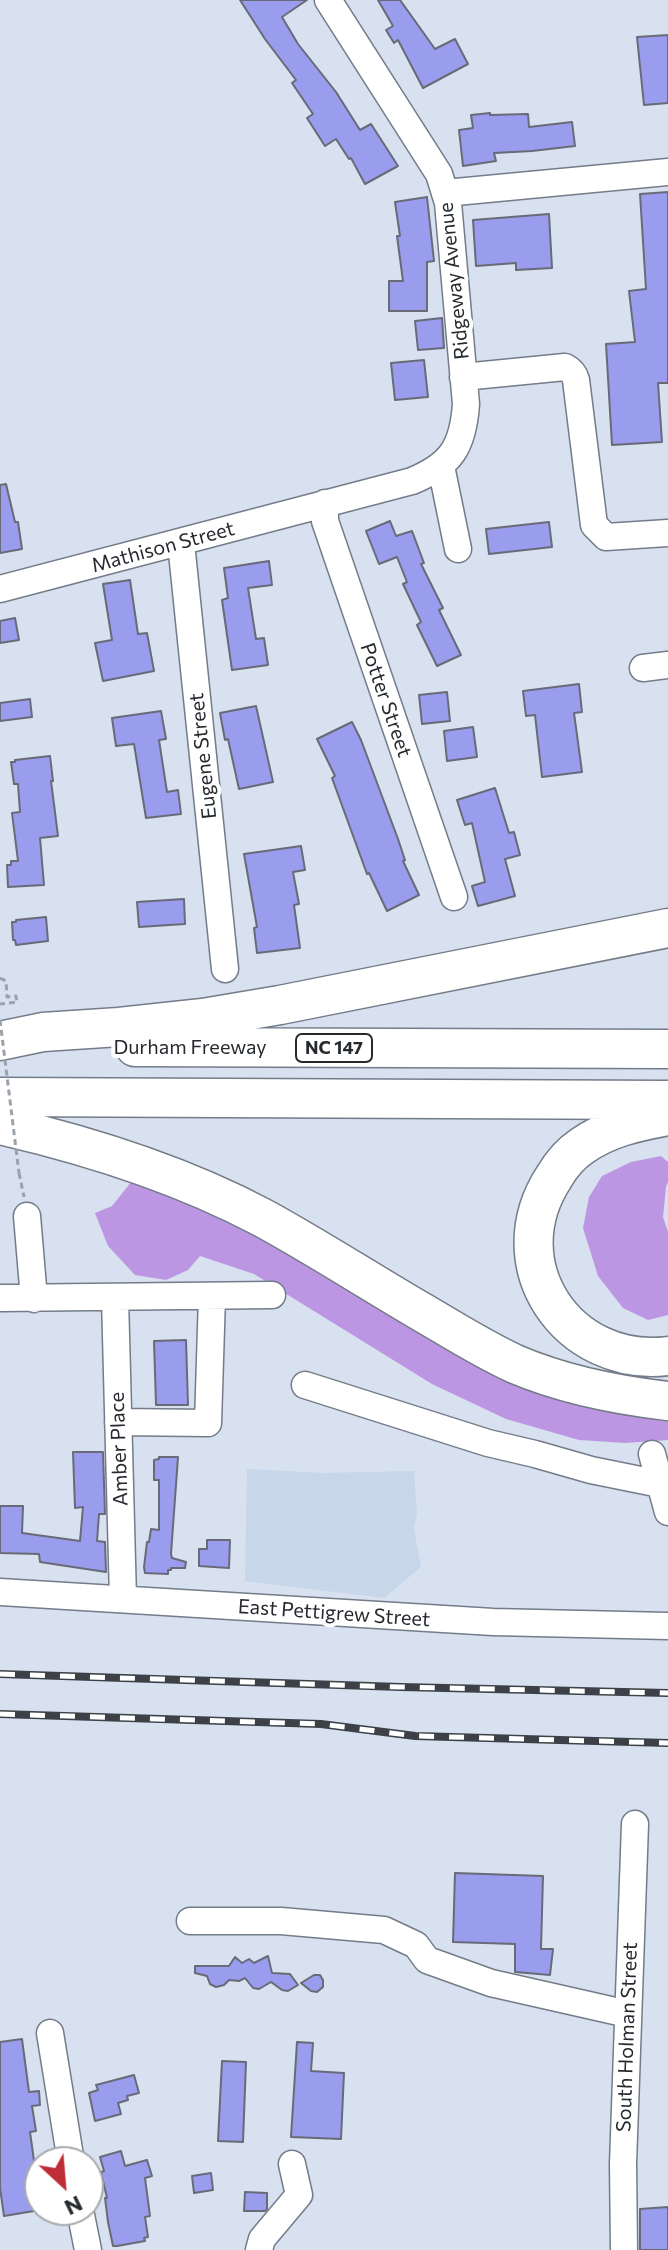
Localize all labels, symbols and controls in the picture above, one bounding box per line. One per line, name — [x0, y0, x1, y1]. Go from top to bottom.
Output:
street label: Ridgeway Avenue — [434, 201, 474, 361]
street label: Mathison Street — [89, 516, 237, 578]
street label: Potter Street — [355, 640, 417, 760]
street label: Eugene Street — [184, 692, 222, 820]
road number: NC 147 — [296, 1034, 372, 1062]
street label: Durham Freeway — [113, 1035, 267, 1059]
street label: Amber Place — [105, 1392, 133, 1506]
street label: East Pettigrew Street — [237, 1594, 431, 1632]
street label: South Holman Street — [612, 1942, 642, 2132]
north arrow — [24, 2146, 104, 2226]
text: N — [61, 2190, 87, 2222]

